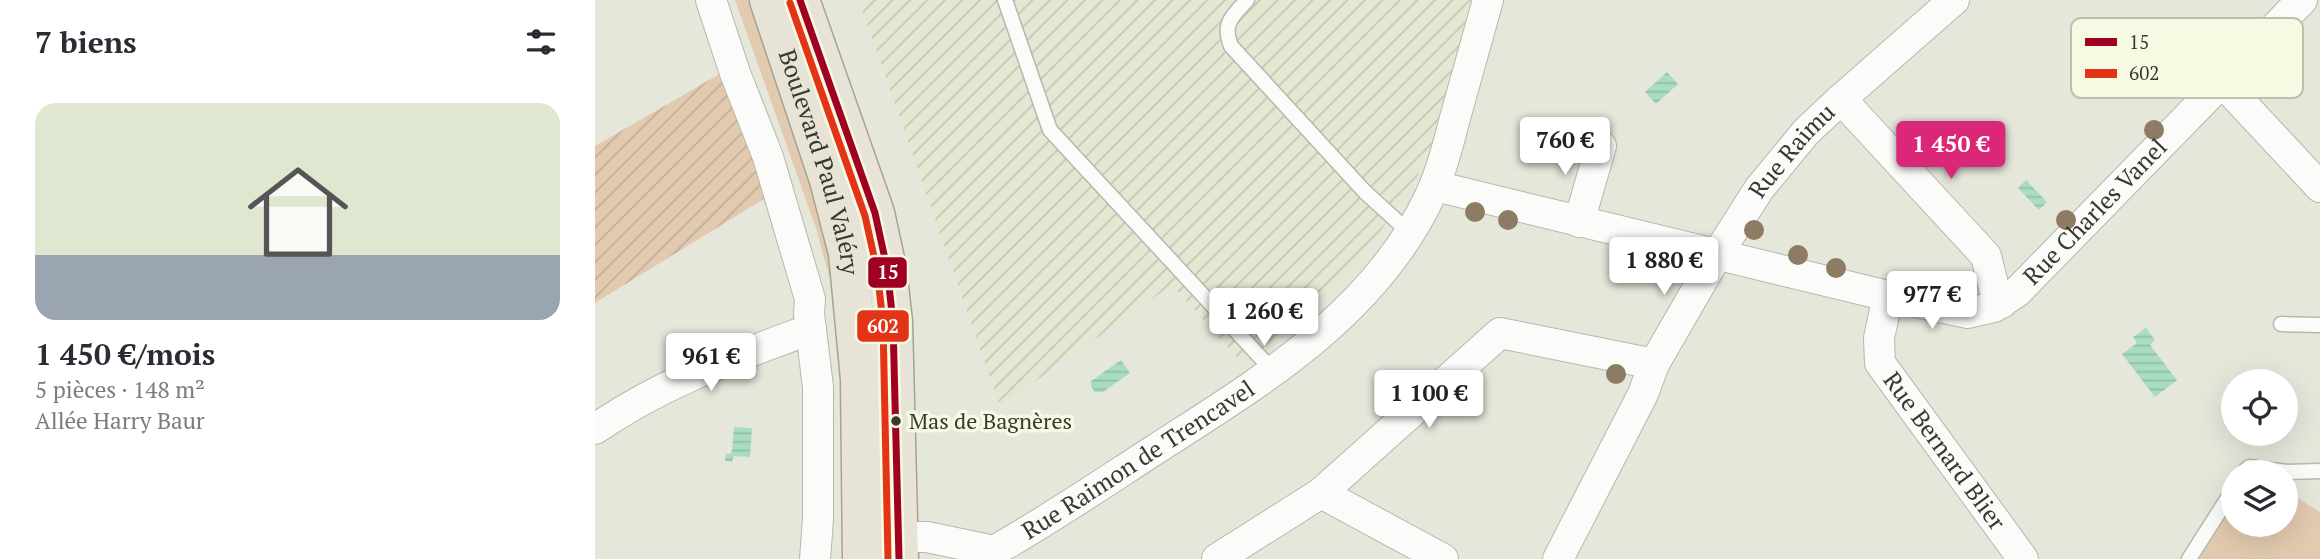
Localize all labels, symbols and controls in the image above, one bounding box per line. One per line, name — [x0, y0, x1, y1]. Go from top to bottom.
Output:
legend — [2071, 18, 2303, 98]
text: 7 biens — [35, 22, 137, 62]
icon: filters — [522, 23, 560, 61]
text: 15 — [2129, 29, 2149, 54]
street label: Boulevard Paul Valéry — [772, 45, 867, 277]
text: 602 — [2129, 60, 2159, 85]
street label: Rue Raimu — [1740, 96, 1842, 204]
pin: 760 € — [1516, 118, 1614, 177]
pin: 1 450 € — [1886, 122, 2016, 181]
text: 760 € — [1536, 124, 1594, 155]
text: 1 450 € — [1912, 128, 1990, 159]
street label: Rue Charles Vanel — [2016, 131, 2173, 291]
icon: home — [235, 149, 361, 275]
pin: 1 880 € — [1599, 238, 1729, 297]
text: 1 880 € — [1625, 244, 1703, 275]
line badge: 15 — [867, 256, 908, 289]
text: 15 — [877, 259, 899, 284]
pin: 977 € — [1883, 272, 1981, 331]
text: 977 € — [1903, 278, 1961, 309]
pin: 1 260 € — [1199, 288, 1329, 348]
text: 1 260 € — [1225, 295, 1303, 326]
line badge: 602 — [856, 309, 910, 343]
text: 602 — [867, 313, 899, 338]
text: 1 450 €/mois — [35, 334, 215, 374]
pin: 961 € — [662, 334, 760, 393]
text: 961 € — [682, 340, 740, 371]
street label: Rue Bernard Blier — [1877, 365, 2014, 537]
map controls — [2221, 369, 2298, 537]
button: locate — [2221, 369, 2298, 446]
pin: 1 100 € — [1364, 370, 1494, 430]
street label: Rue Raimon de Trencavel — [1015, 372, 1260, 546]
text: 5 pièces · 148 m² — [35, 374, 205, 405]
text: 1 100 € — [1390, 377, 1468, 408]
text: Allée Harry Baur — [35, 405, 205, 436]
place label: Mas de Bagnères — [909, 406, 1072, 435]
marker: Mas de Bagnères — [889, 414, 903, 428]
button: layers — [2221, 460, 2298, 537]

